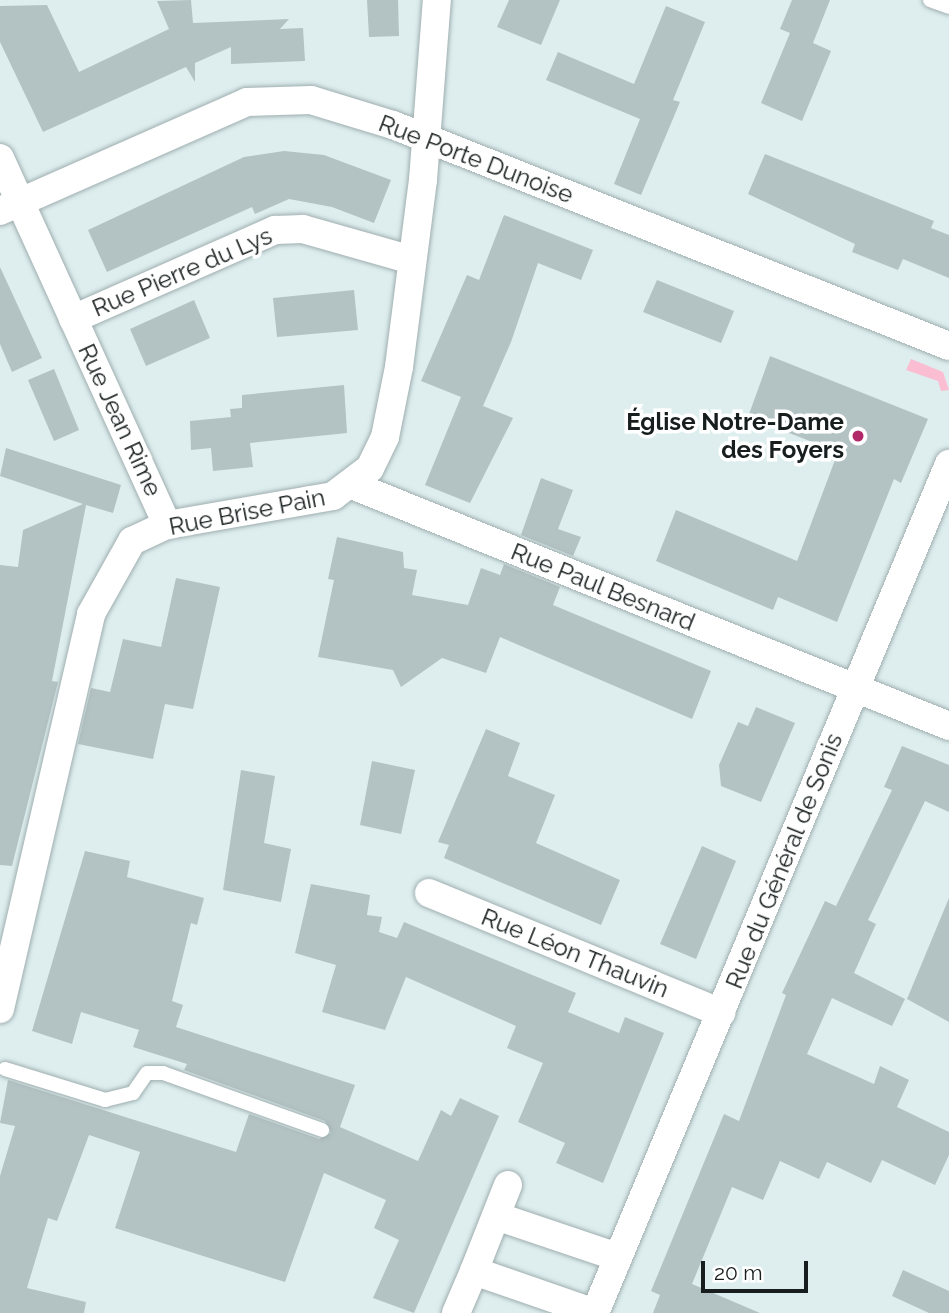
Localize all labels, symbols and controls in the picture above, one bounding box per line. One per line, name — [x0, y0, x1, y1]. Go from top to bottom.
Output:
street label: Rue Porte Dunoise — [375, 109, 577, 209]
street label: Rue Pierre du Lys — [88, 221, 276, 323]
street label: Rue Jean Rime — [72, 339, 168, 501]
place label: Église Notre-Dame des Foyers — [626, 408, 844, 464]
marker: Église Notre-Dame des Foyers — [850, 428, 866, 444]
street label: Rue Brise Pain — [166, 483, 328, 541]
street label: Rue Paul Besnard — [507, 537, 699, 637]
street label: Rue du Général de Sonis — [719, 729, 849, 993]
street label: Rue Léon Thauvin — [477, 902, 673, 1004]
scale bar — [704, 1246, 811, 1290]
text: 20 m — [714, 1260, 762, 1285]

